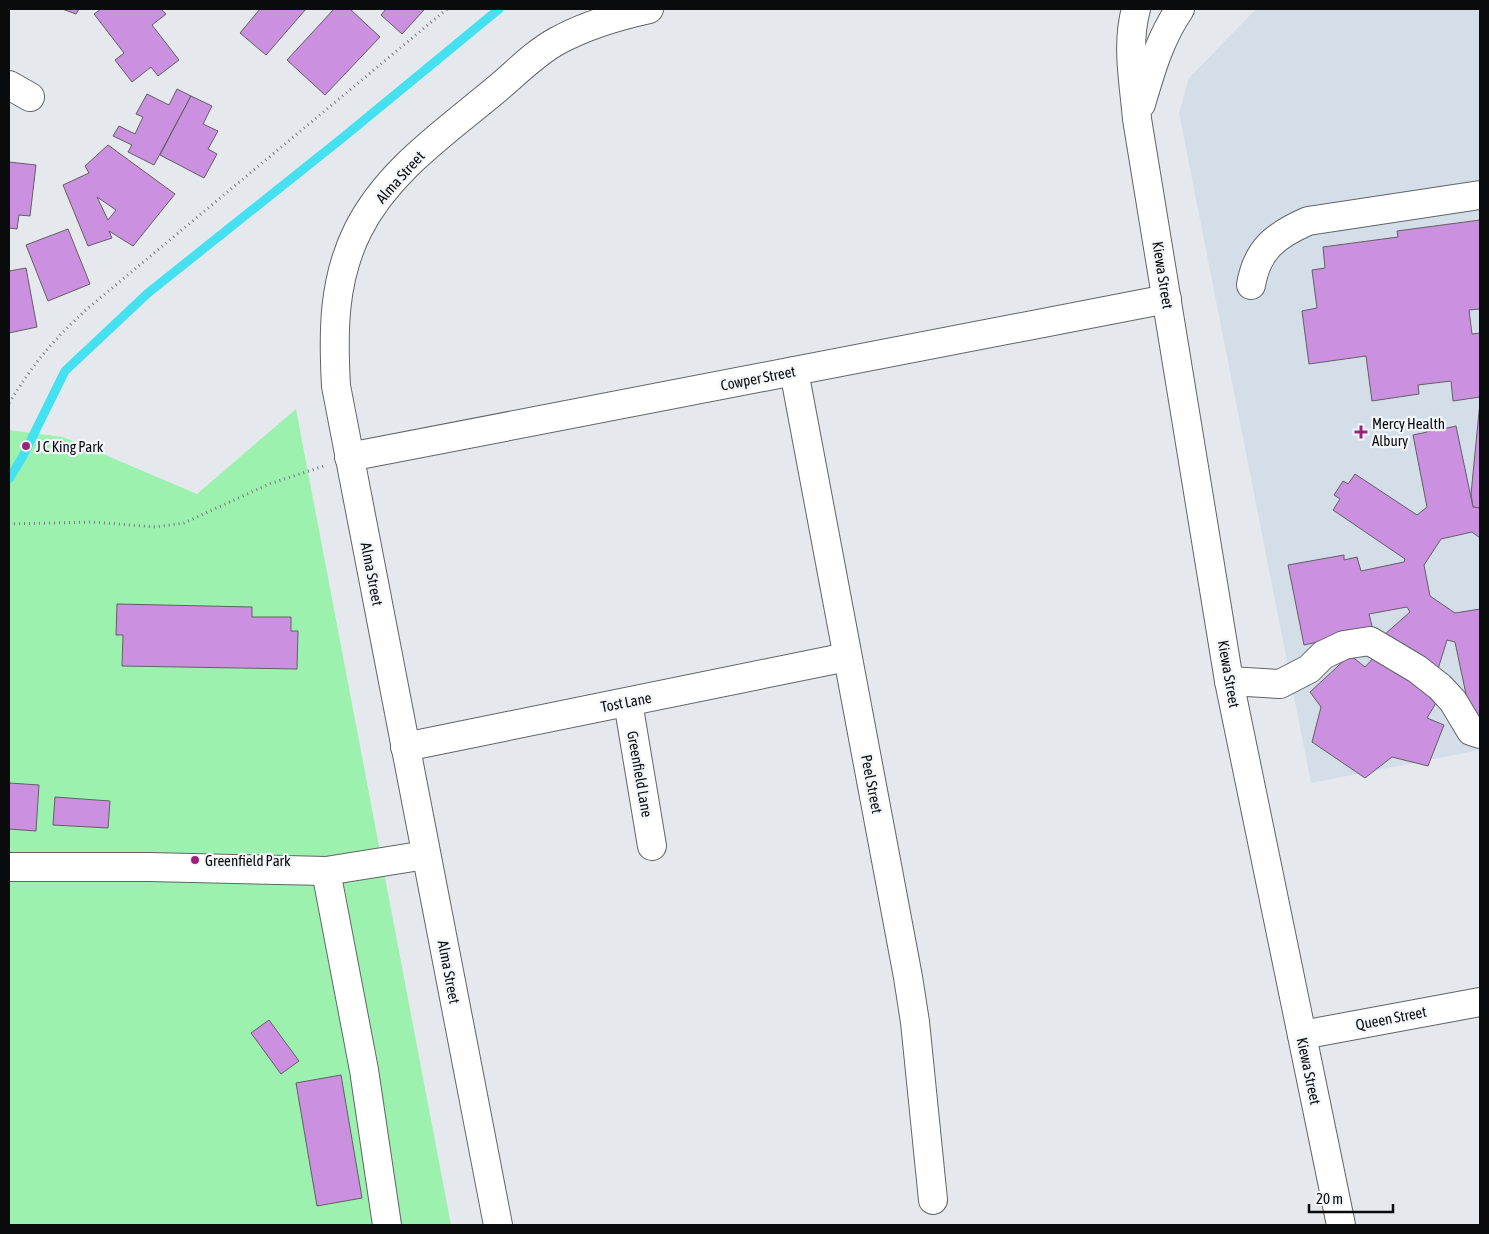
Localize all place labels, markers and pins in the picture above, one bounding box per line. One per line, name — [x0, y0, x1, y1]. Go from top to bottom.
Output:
place label: Mercy Health Albury — [1372, 415, 1445, 449]
marker: Mercy Health Albury — [1354, 425, 1368, 439]
place label: J C King Park — [36, 438, 104, 455]
marker: J C King Park — [20, 440, 32, 452]
place label: Greenfield Park — [205, 852, 291, 869]
marker: Greenfield Park — [189, 854, 201, 866]

